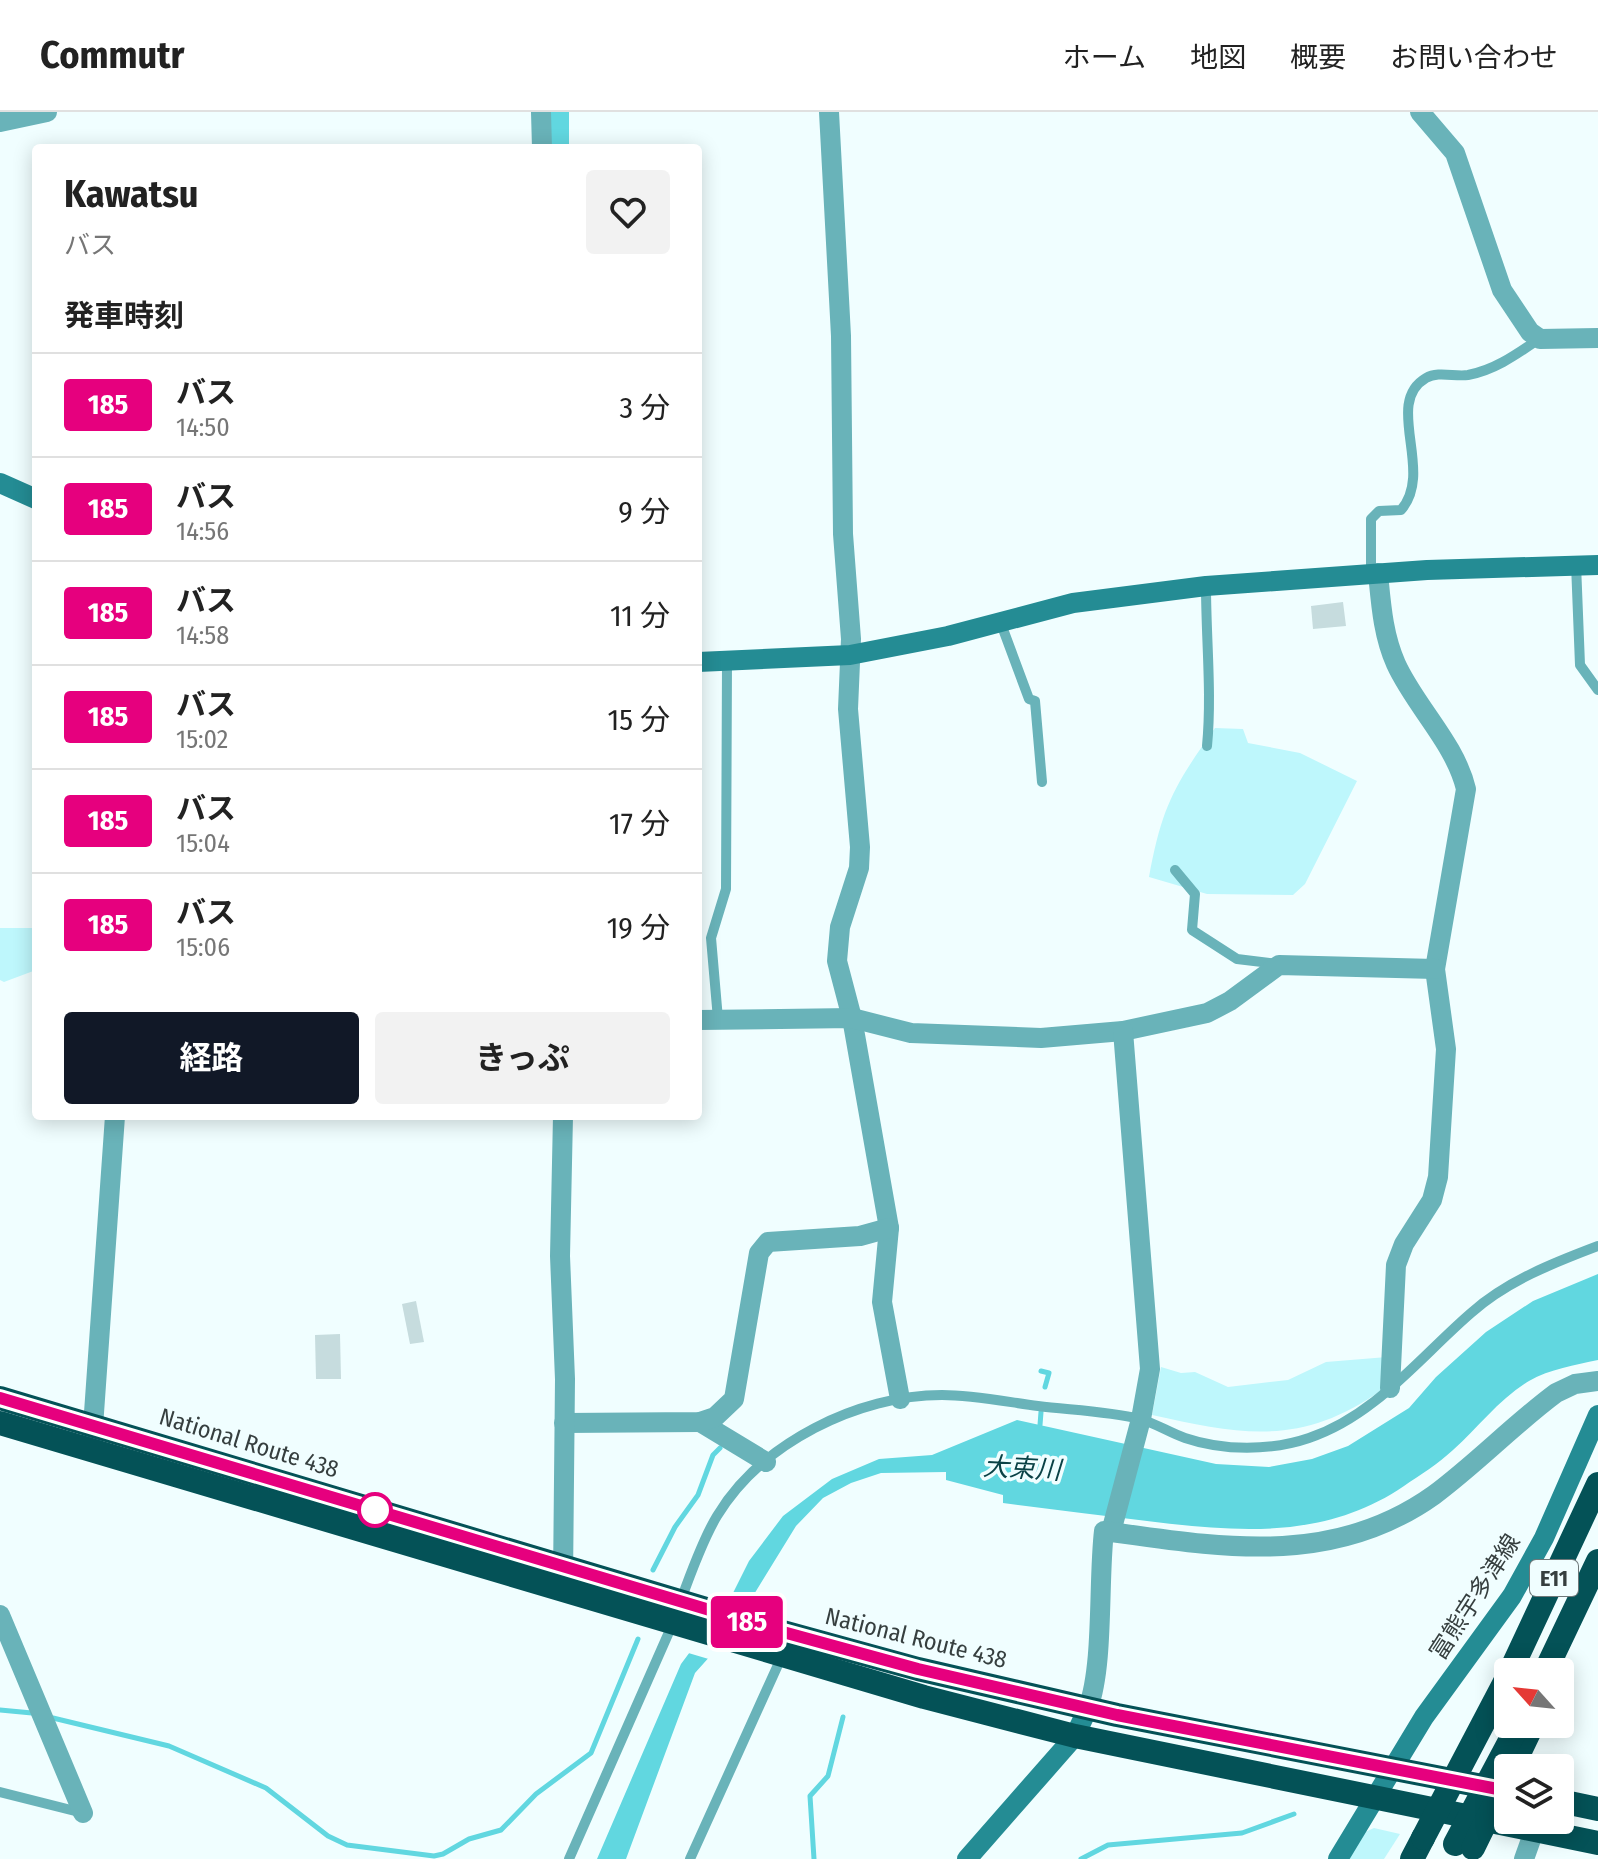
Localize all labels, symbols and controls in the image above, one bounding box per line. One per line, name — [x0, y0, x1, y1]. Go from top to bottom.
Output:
text: Commutr — [40, 32, 184, 78]
text: ホーム — [1063, 41, 1146, 74]
text: 地図 — [1190, 41, 1246, 74]
text: 概要 — [1290, 41, 1346, 74]
text: お問い合わせ — [1390, 41, 1558, 74]
button: heart — [586, 170, 670, 254]
text: Kawatsu — [64, 171, 199, 217]
text: バス — [64, 230, 116, 261]
text: 発車時刻 — [64, 298, 184, 334]
text: バス — [176, 375, 236, 411]
text: 185 — [88, 388, 128, 421]
text: 3 分 — [619, 390, 670, 426]
text: 14:50 — [176, 412, 230, 443]
text: バス — [176, 479, 236, 515]
text: 185 — [88, 492, 128, 525]
text: 9 分 — [618, 494, 670, 530]
text: 14:56 — [176, 516, 229, 547]
text: バス — [176, 583, 236, 619]
text: 185 — [88, 596, 128, 629]
text: 11 分 — [610, 598, 670, 634]
text: 14:58 — [176, 620, 229, 651]
text: バス — [176, 687, 236, 723]
text: 185 — [88, 700, 128, 733]
text: 15 分 — [607, 702, 670, 738]
text: 15:02 — [176, 724, 228, 755]
text: バス — [176, 791, 236, 827]
text: 185 — [88, 804, 128, 837]
text: 17 分 — [609, 806, 670, 842]
text: 15:04 — [176, 828, 230, 859]
text: バス — [176, 895, 236, 931]
text: 185 — [88, 908, 128, 941]
text: 19 分 — [607, 910, 670, 946]
text: 15:06 — [176, 932, 230, 963]
button: 経路 — [64, 1012, 359, 1104]
button: きっぷ — [375, 1012, 670, 1104]
street label: National Route 438 — [156, 1402, 342, 1484]
water label: 大束川 — [982, 1451, 1065, 1486]
unlabelled marker — [358, 1493, 392, 1527]
street label: 富熊宇多津線 — [1424, 1529, 1526, 1665]
road number: E11 — [1530, 1560, 1578, 1596]
line badge: 185 — [701, 1596, 793, 1648]
street label: National Route 438 — [822, 1602, 1010, 1674]
text: 185 — [727, 1605, 767, 1638]
north arrow — [1494, 1658, 1574, 1738]
map controls — [1494, 1658, 1574, 1834]
button: layers — [1494, 1754, 1574, 1834]

